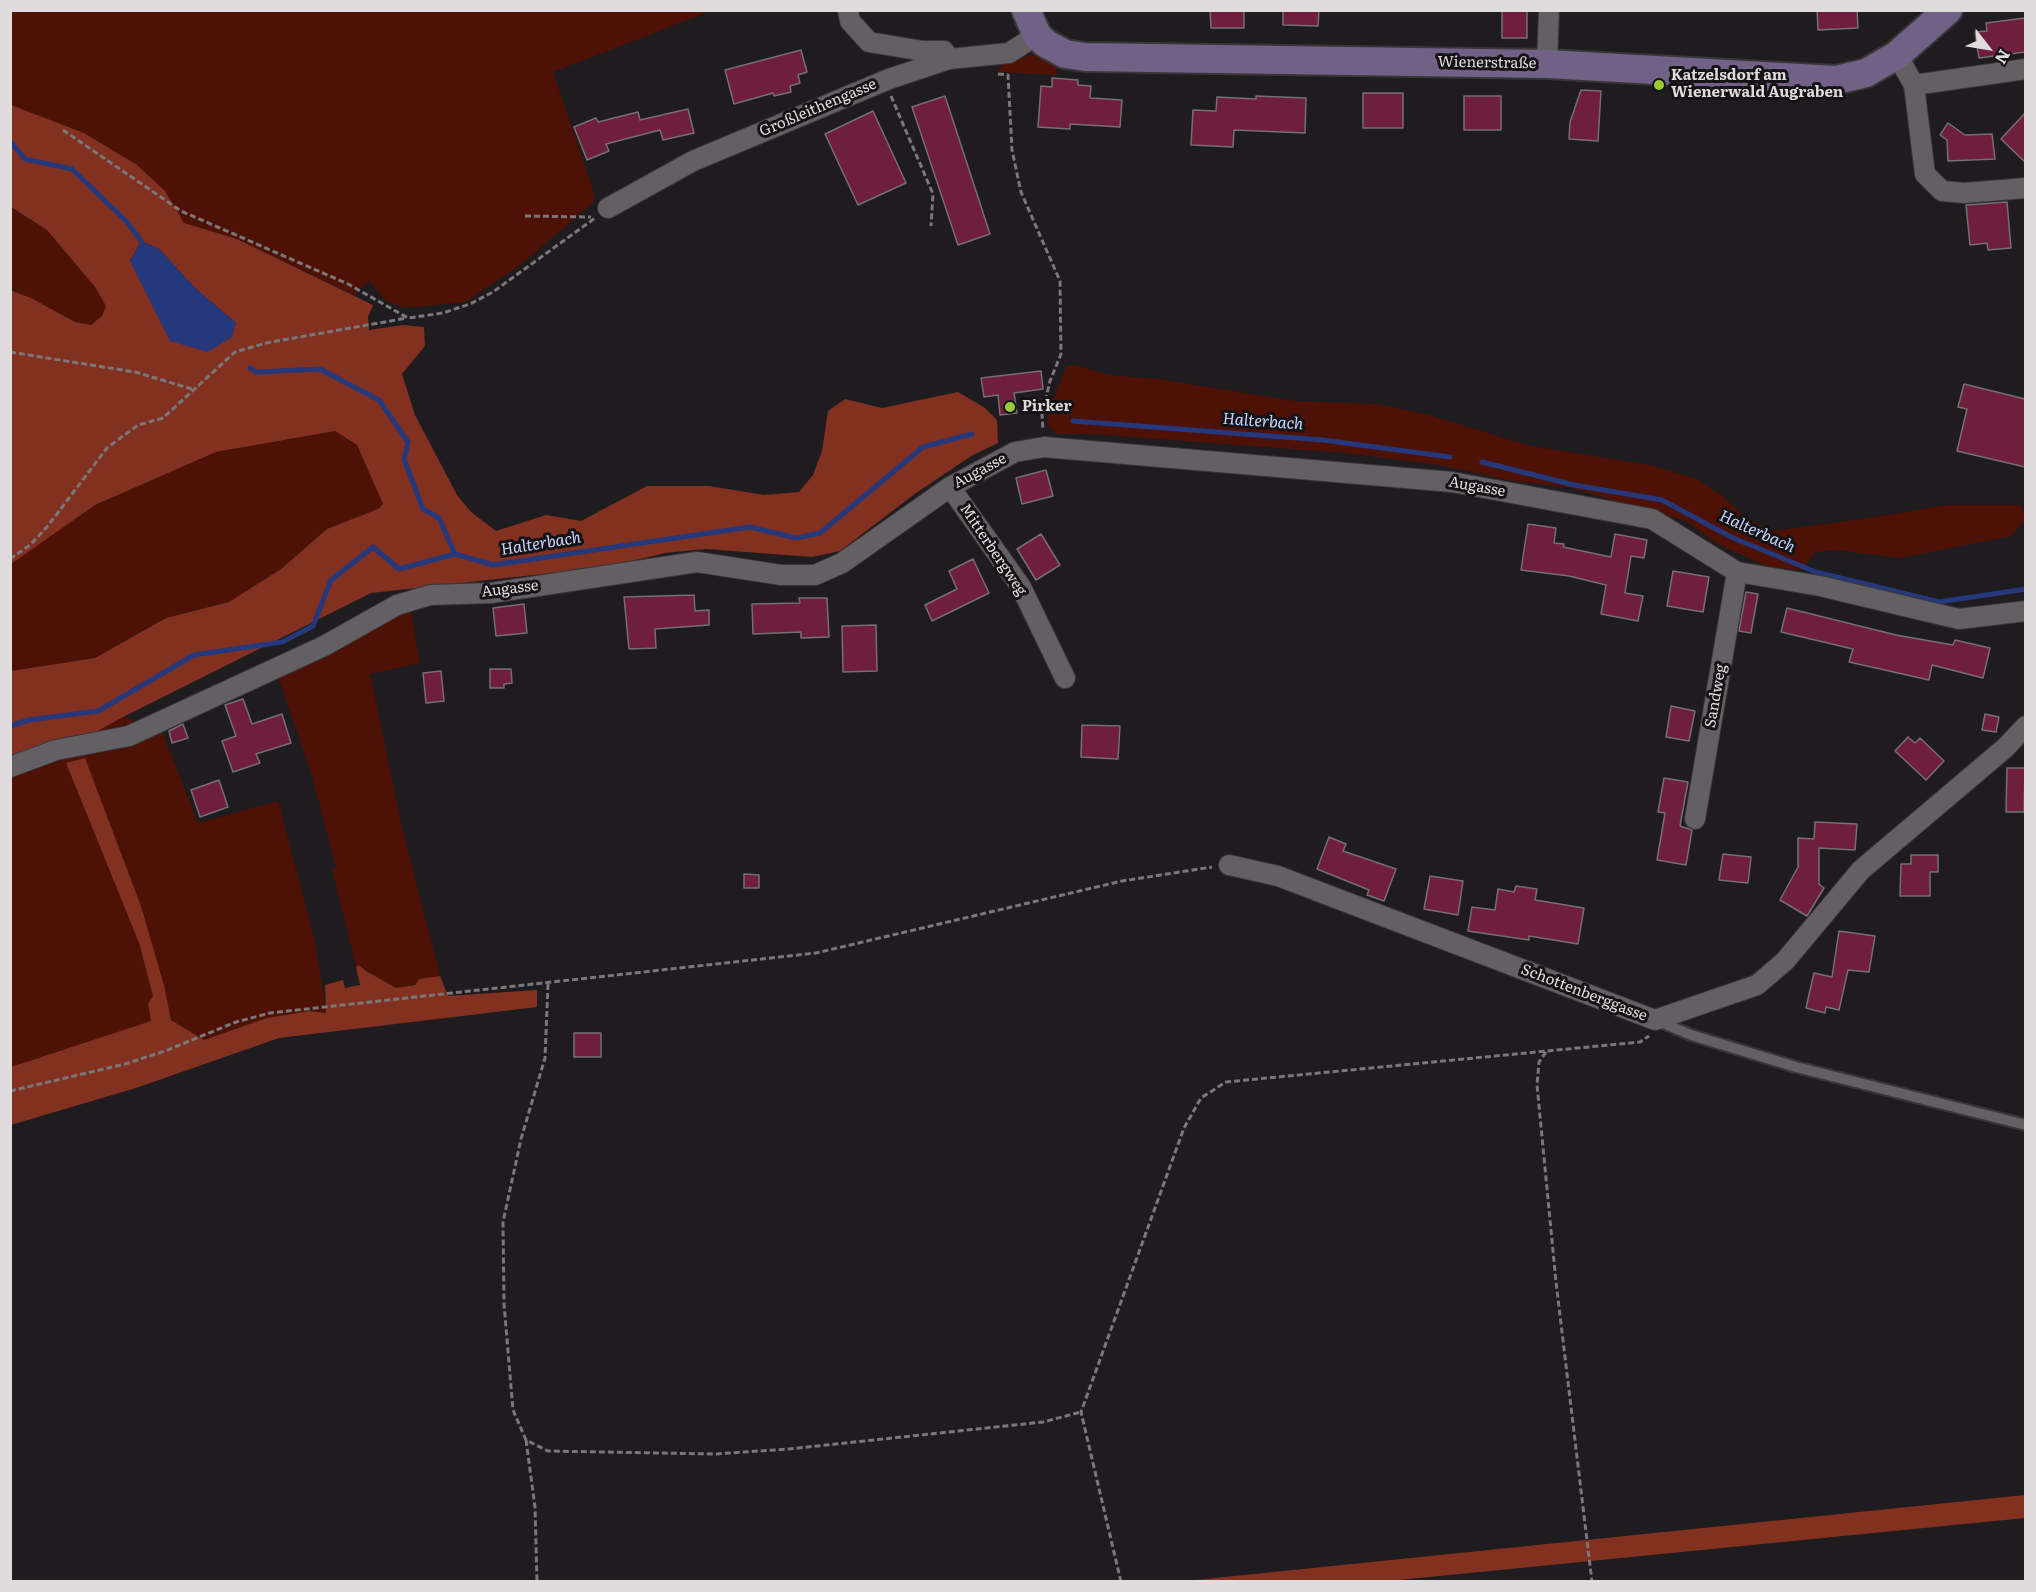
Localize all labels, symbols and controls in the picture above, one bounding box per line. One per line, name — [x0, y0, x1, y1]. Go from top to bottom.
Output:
north arrow — [1958, 18, 2018, 78]
text: N — [1990, 45, 2017, 69]
street label: Wienerstraße — [1437, 53, 1537, 73]
place label: Katzelsdorf am Wienerwald Augraben — [1671, 67, 1843, 102]
street label: Großleithengasse — [757, 75, 879, 141]
marker: Katzelsdorf am Wienerwald Augraben — [1652, 78, 1666, 92]
place label: Pirker — [1022, 398, 1072, 416]
marker: Pirker — [1003, 400, 1017, 414]
water label: Halterbach — [1222, 410, 1304, 434]
street label: Augasse — [950, 450, 1010, 492]
street label: Augasse — [1447, 473, 1507, 501]
street label: Mitterbergweg — [956, 501, 1030, 599]
water label: Halterbach — [1716, 507, 1798, 557]
water label: Halterbach — [500, 528, 582, 560]
street label: Augasse — [480, 577, 540, 601]
street label: Sandweg — [1702, 663, 1730, 729]
street label: Schottenberggasse — [1518, 961, 1650, 1025]

